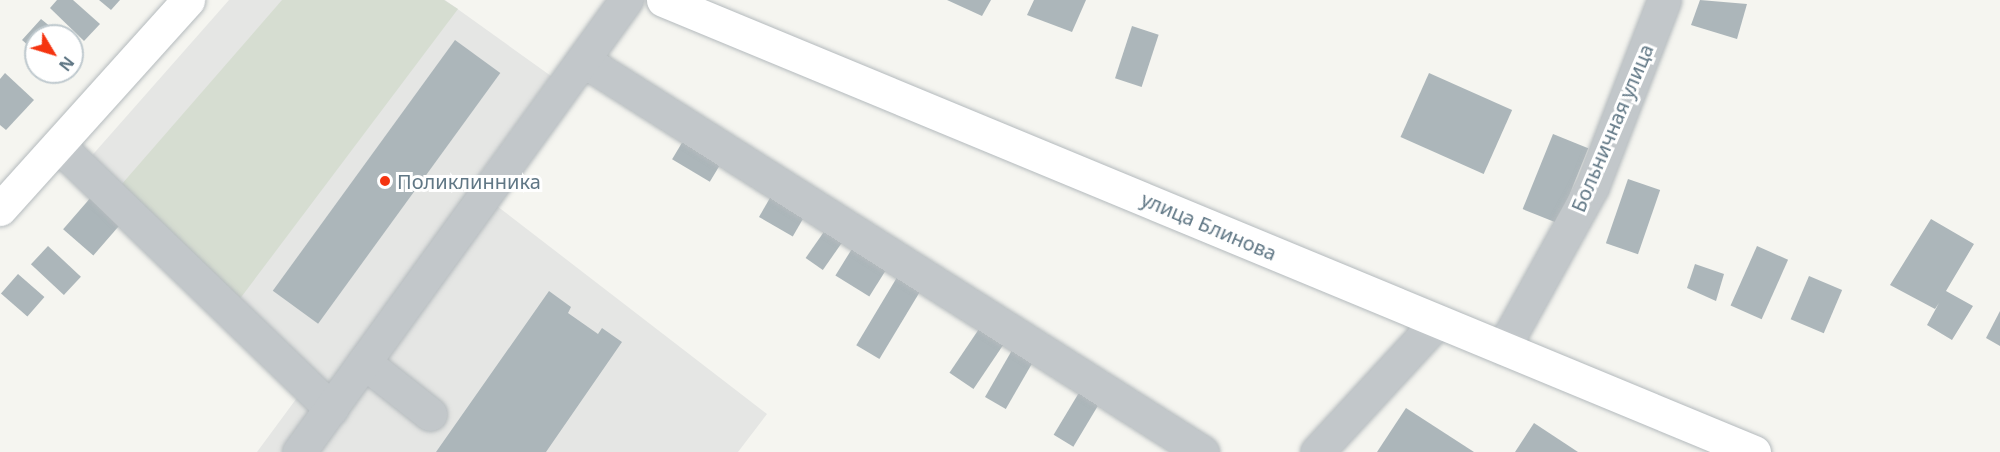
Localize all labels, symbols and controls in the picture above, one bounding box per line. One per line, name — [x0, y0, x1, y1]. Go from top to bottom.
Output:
north arrow — [24, 24, 84, 84]
street label: Больничная улица — [1566, 40, 1658, 216]
text: N — [54, 52, 79, 76]
place label: Поликлинника — [397, 169, 541, 193]
marker: Поликлинника — [378, 174, 392, 188]
street label: улица Блинова — [1138, 187, 1280, 265]

